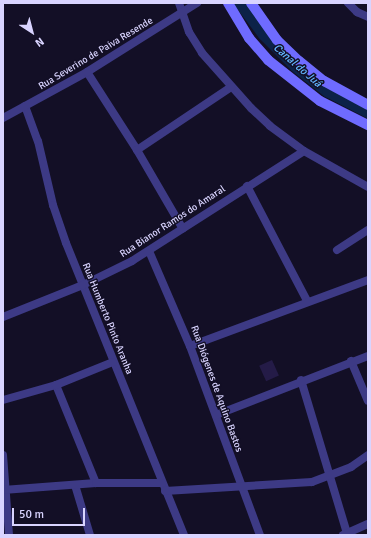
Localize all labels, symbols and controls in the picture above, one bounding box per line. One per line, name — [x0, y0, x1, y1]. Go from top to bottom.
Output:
north arrow — [12, 12, 52, 52]
street label: Rua Severino de Paiva Resende — [37, 15, 155, 93]
text: N — [32, 35, 46, 50]
water label: Canal do Juá — [270, 41, 324, 91]
street label: Rua Bianor Ramos do Amaral — [118, 183, 228, 261]
street label: Rua Humberto Pinto Aranha — [79, 262, 135, 376]
street label: Rua Diógenes de Aquino Bastos — [188, 324, 244, 454]
scale bar — [14, 500, 87, 526]
text: 50 m — [19, 507, 44, 522]

